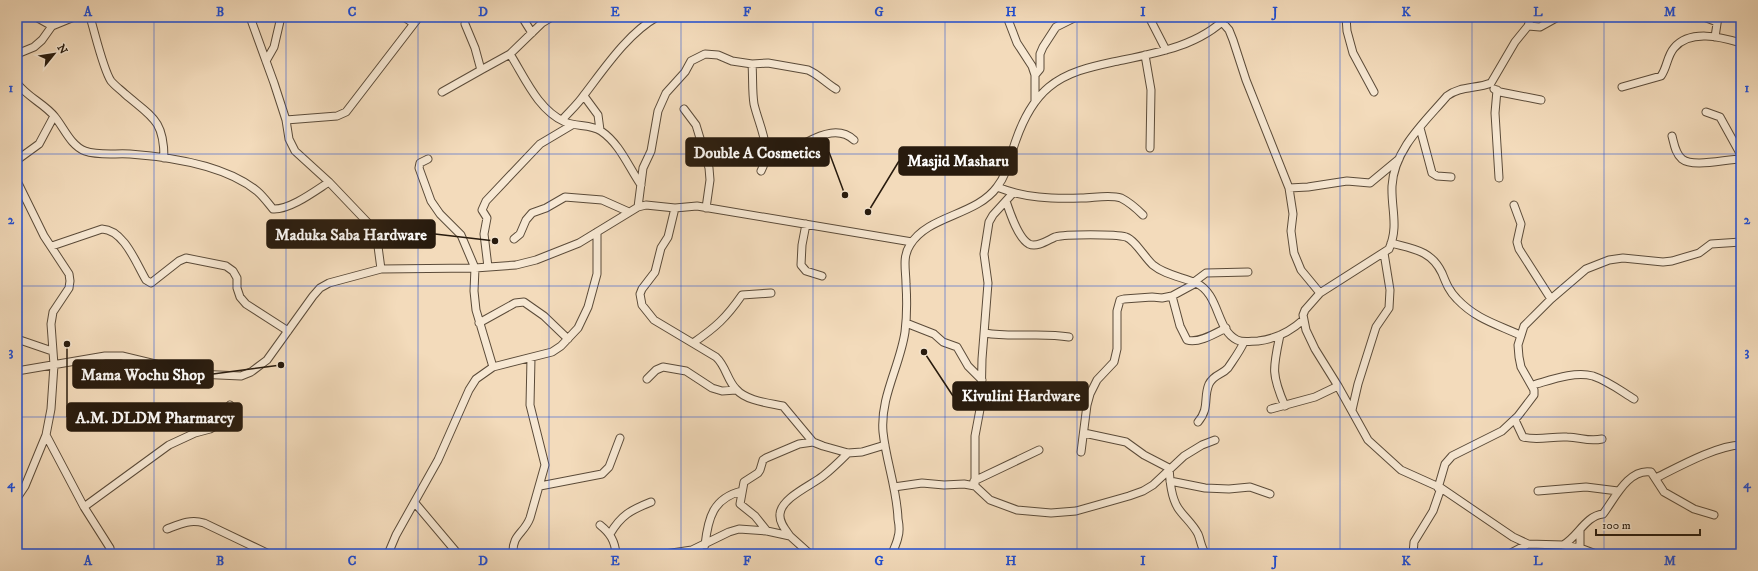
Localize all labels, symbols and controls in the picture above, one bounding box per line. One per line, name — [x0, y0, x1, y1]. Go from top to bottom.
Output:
text: A — [83, 4, 93, 20]
text: B — [216, 4, 224, 20]
text: C — [348, 4, 357, 20]
text: D — [478, 4, 488, 20]
text: E — [610, 4, 620, 20]
text: F — [743, 4, 752, 20]
text: G — [874, 4, 884, 20]
text: H — [1006, 4, 1017, 20]
text: I — [1140, 4, 1146, 20]
text: J — [1270, 4, 1278, 21]
text: K — [1401, 4, 1411, 20]
text: L — [1533, 4, 1543, 20]
text: M — [1664, 4, 1676, 20]
north arrow — [34, 34, 74, 74]
text: N — [53, 42, 70, 57]
text: 1 — [9, 80, 14, 96]
text: 1 — [1745, 80, 1750, 96]
callout: Double A Cosmetics — [686, 138, 829, 166]
text: Double A Cosmetics — [693, 143, 821, 163]
callout: Masjid Masharu — [899, 147, 1017, 175]
text: Masjid Masharu — [907, 151, 1009, 171]
text: 2 — [8, 212, 15, 228]
text: 2 — [1744, 212, 1751, 228]
callout: Maduka Saba Hardware — [267, 220, 435, 248]
text: Maduka Saba Hardware — [275, 225, 427, 245]
text: 3 — [9, 344, 14, 360]
text: 3 — [1745, 344, 1750, 360]
callout: Mama Wochu Shop — [73, 360, 213, 388]
text: Mama Wochu Shop — [81, 365, 205, 385]
callout: Kivulini Hardware — [953, 382, 1088, 410]
text: Kivulini Hardware — [962, 386, 1081, 406]
callout: A.M. DLDM Pharmarcy — [67, 403, 242, 431]
text: A.M. DLDM Pharmarcy — [75, 408, 235, 428]
text: 4 — [6, 476, 15, 493]
text: 4 — [1742, 476, 1751, 493]
scale bar — [1596, 511, 1700, 537]
text: 100 m — [1602, 518, 1631, 533]
text: A — [83, 553, 93, 569]
text: B — [216, 553, 224, 569]
text: C — [348, 553, 357, 569]
text: D — [478, 553, 488, 569]
text: E — [610, 553, 620, 569]
text: F — [743, 553, 752, 569]
text: G — [874, 553, 884, 569]
text: H — [1006, 553, 1017, 569]
text: I — [1140, 553, 1146, 569]
text: J — [1270, 553, 1278, 570]
text: K — [1401, 553, 1411, 569]
text: L — [1533, 553, 1543, 569]
text: M — [1664, 553, 1676, 569]

